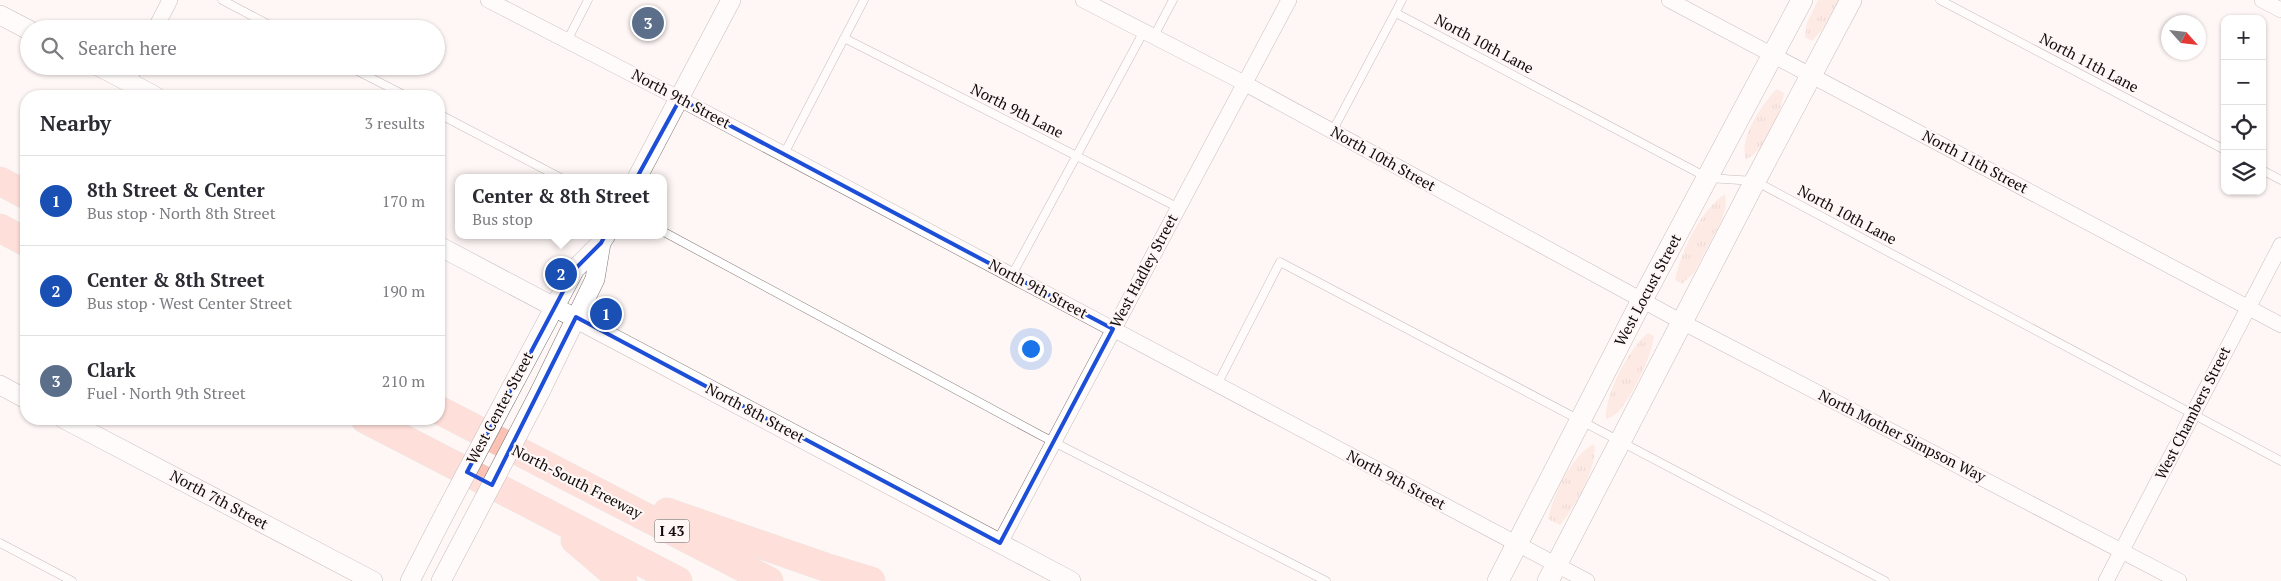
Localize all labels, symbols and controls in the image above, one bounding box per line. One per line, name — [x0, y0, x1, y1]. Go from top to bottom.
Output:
pin: 3 — [632, 4, 664, 42]
street label: North 10th Lane — [1432, 9, 1537, 78]
north arrow — [2161, 15, 2206, 60]
map controls — [2221, 15, 2266, 195]
button: + — [2221, 15, 2266, 60]
search box — [20, 20, 445, 75]
street label: North 11th Lane — [2037, 28, 2142, 97]
icon: search — [38, 34, 66, 62]
text: Search here — [78, 35, 177, 60]
button: − — [2221, 60, 2266, 105]
street label: North 9th Street — [629, 64, 735, 133]
street label: North 9th Lane — [968, 78, 1067, 142]
button: locate — [2221, 105, 2266, 150]
text: Nearby — [40, 109, 111, 137]
text: 3 results — [365, 112, 425, 134]
street label: North 10th Street — [1327, 121, 1440, 195]
street label: North 11th Street — [1919, 125, 2032, 198]
button: layers — [2221, 150, 2266, 195]
popup — [455, 174, 667, 239]
text: 8th Street & Center — [87, 177, 265, 202]
street label: North 10th Lane — [1795, 180, 1900, 249]
text: Center & 8th Street — [472, 183, 650, 208]
text: 1 — [51, 190, 61, 212]
text: 170 m — [382, 190, 425, 212]
text: Bus stop · North 8th Street — [87, 202, 276, 224]
text: Bus stop — [472, 208, 533, 230]
street label: West Hadley Street — [1105, 210, 1182, 331]
street label: West Locust Street — [1609, 230, 1685, 349]
street label: North 9th Street — [986, 254, 1092, 323]
pin: 2 — [545, 255, 577, 293]
text: Center & 8th Street — [87, 267, 265, 292]
text: 2 — [51, 280, 61, 302]
text: 190 m — [382, 280, 425, 302]
text: Bus stop · West Center Street — [87, 292, 292, 314]
pin: 1 — [590, 295, 622, 333]
your location — [1018, 336, 1044, 362]
street label: West Chambers Street — [2150, 342, 2235, 483]
street label: West Center Street — [461, 347, 537, 467]
text: Clark — [87, 357, 136, 382]
text: 3 — [51, 370, 61, 392]
text: 210 m — [382, 370, 425, 392]
street label: North 8th Street — [703, 378, 809, 447]
text: Fuel · North 9th Street — [87, 382, 246, 404]
street label: North Mother Simpson Way — [1815, 384, 1990, 486]
street label: North-South Freeway — [509, 440, 646, 523]
street label: North 9th Street — [1344, 445, 1450, 514]
street label: North 7th Street — [167, 465, 272, 534]
road number: I 43 — [654, 520, 690, 542]

